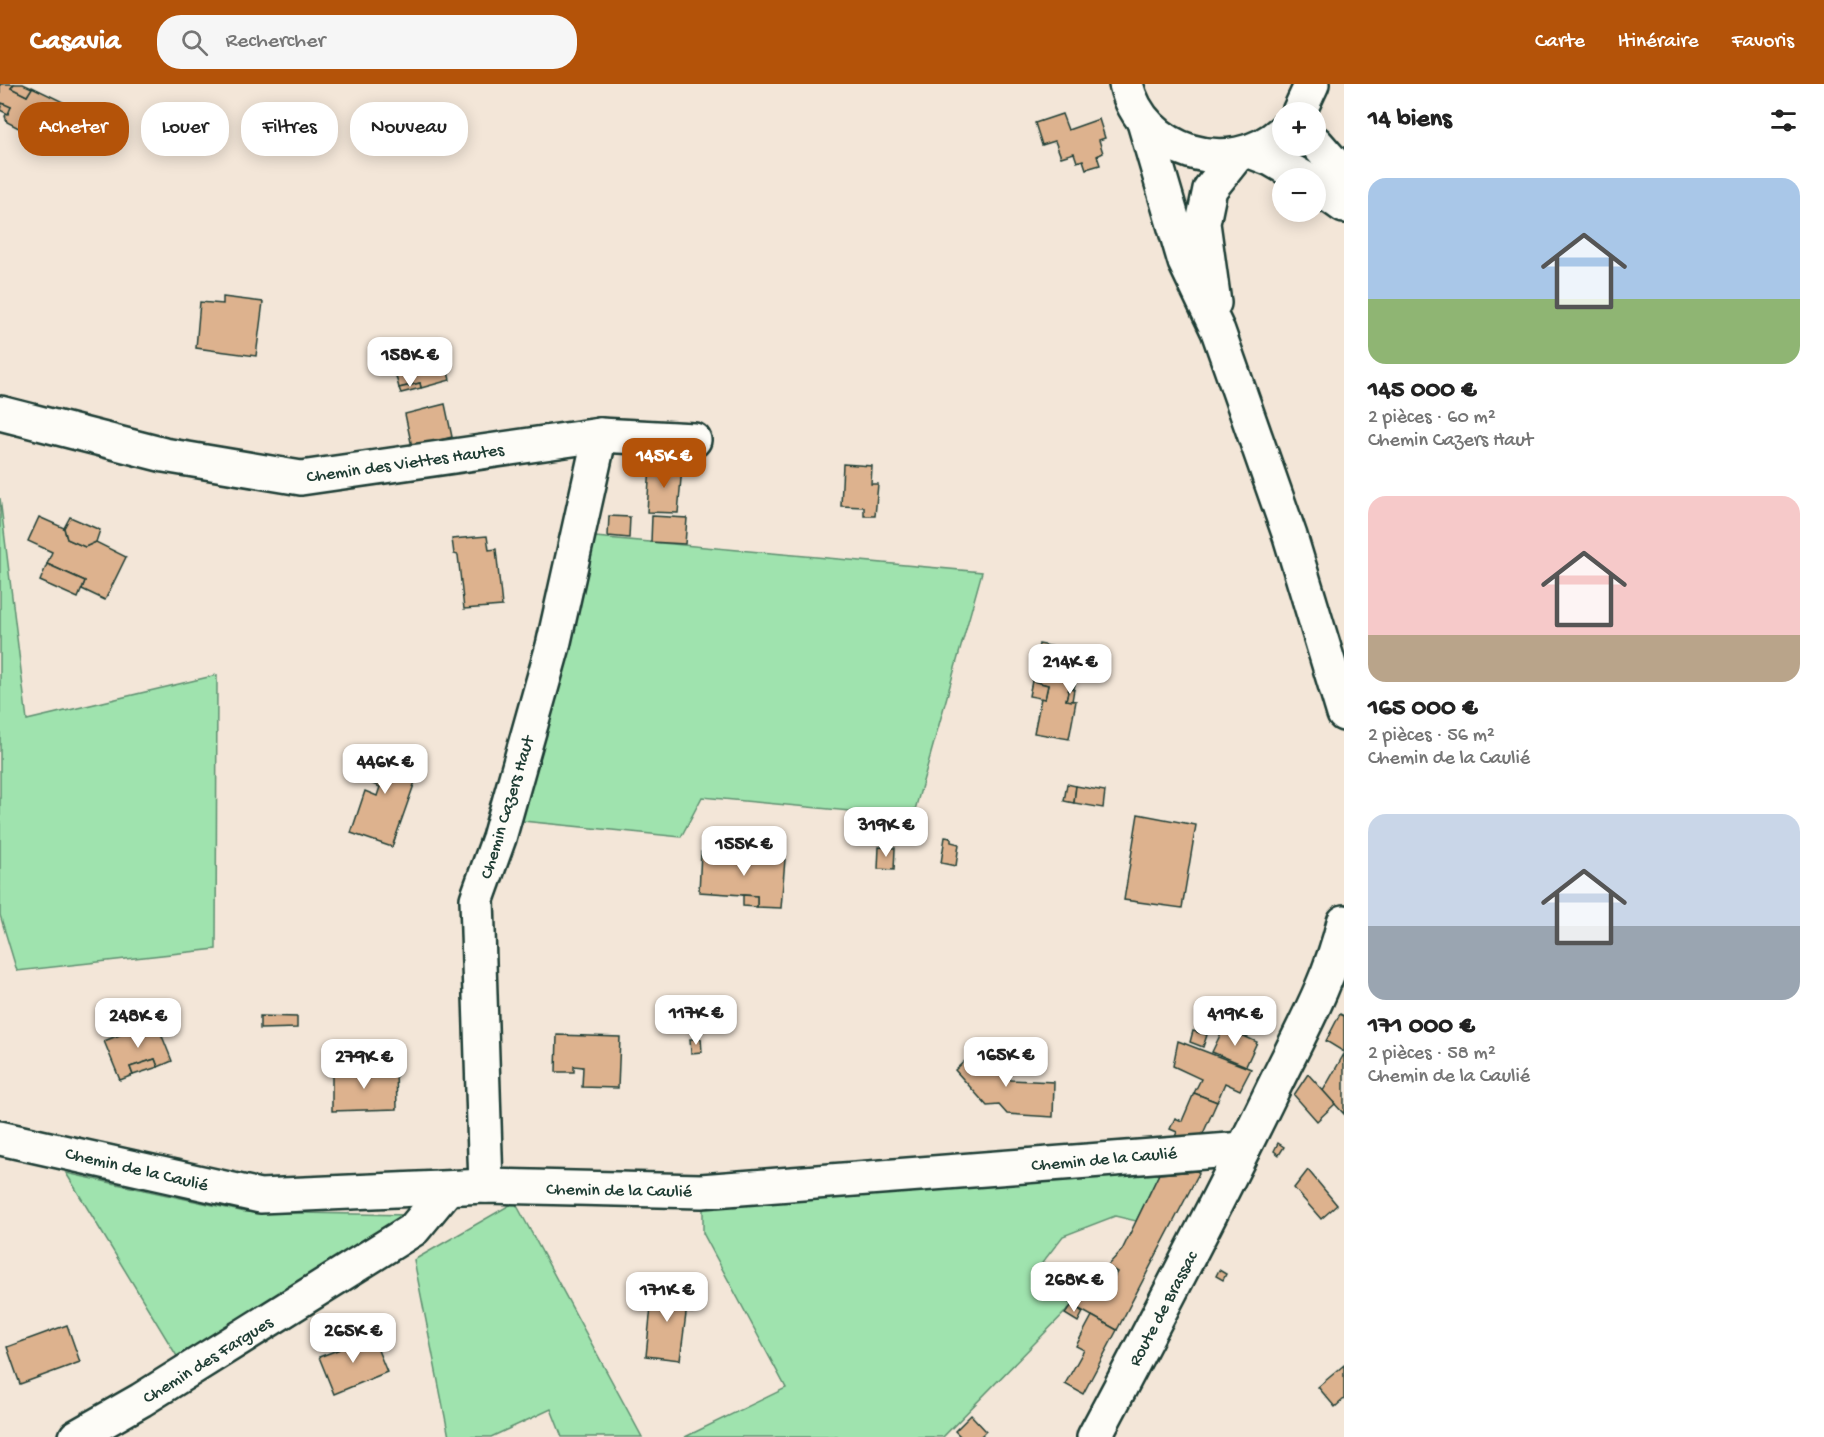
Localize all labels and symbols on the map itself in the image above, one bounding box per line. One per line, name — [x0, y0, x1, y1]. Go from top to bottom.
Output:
pin: 158K € — [361, 337, 459, 388]
pin: 145K € — [615, 438, 713, 489]
street label: Chemin des Viettes Hautes — [305, 440, 507, 489]
pin: 214K € — [1021, 644, 1119, 695]
street label: Chemin Cazers Haut — [477, 732, 541, 882]
pin: 446K € — [336, 744, 434, 795]
pin: 319K € — [837, 807, 935, 858]
pin: 155K € — [695, 826, 793, 877]
pin: 117K € — [647, 995, 745, 1046]
pin: 419K € — [1186, 996, 1284, 1047]
pin: 248K € — [89, 998, 187, 1049]
pin: 165K € — [957, 1037, 1055, 1088]
pin: 279K € — [315, 1039, 413, 1090]
street label: Chemin de la Caulié — [63, 1144, 211, 1197]
street label: Chemin de la Caulié — [1031, 1144, 1178, 1177]
street label: Chemin de la Caulié — [546, 1180, 693, 1203]
street label: Route de Brassac — [1125, 1247, 1204, 1370]
pin: 268K € — [1025, 1262, 1123, 1313]
pin: 171K € — [618, 1272, 716, 1323]
street label: Chemin des Fargues — [140, 1312, 278, 1410]
pin: 265K € — [304, 1313, 402, 1364]

